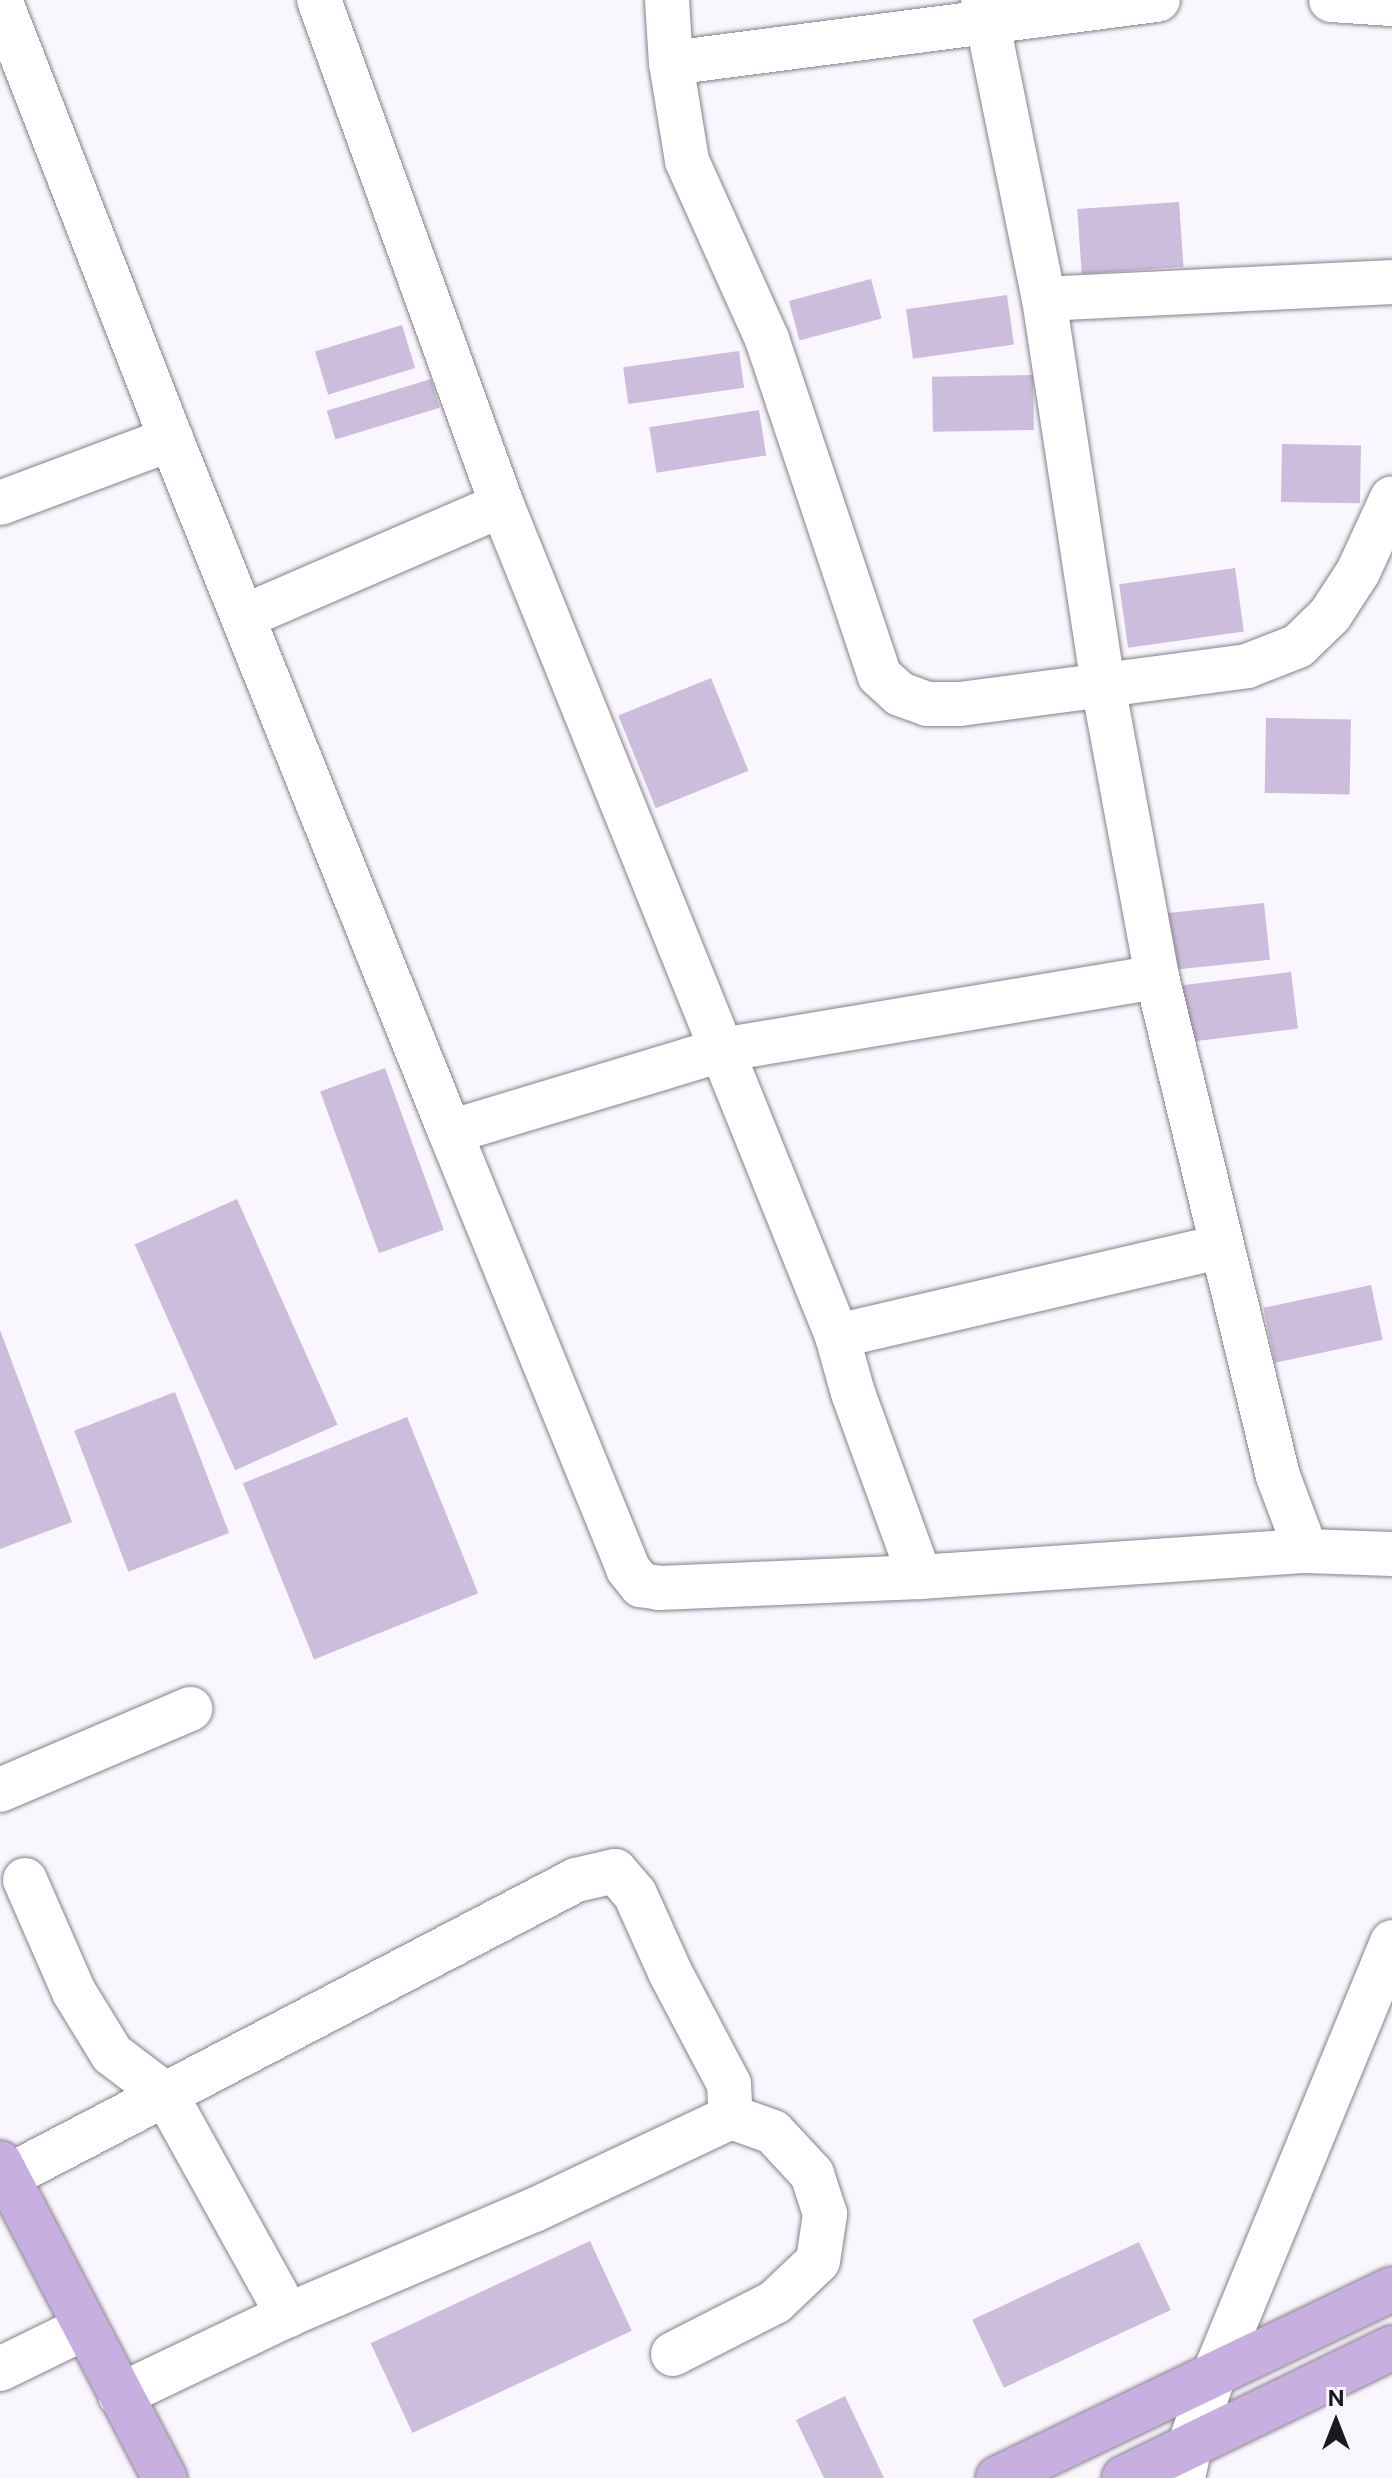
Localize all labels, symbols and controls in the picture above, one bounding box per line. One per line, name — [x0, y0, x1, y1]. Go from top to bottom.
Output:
north arrow — [1296, 2382, 1376, 2462]
text: N — [1327, 2385, 1345, 2411]

